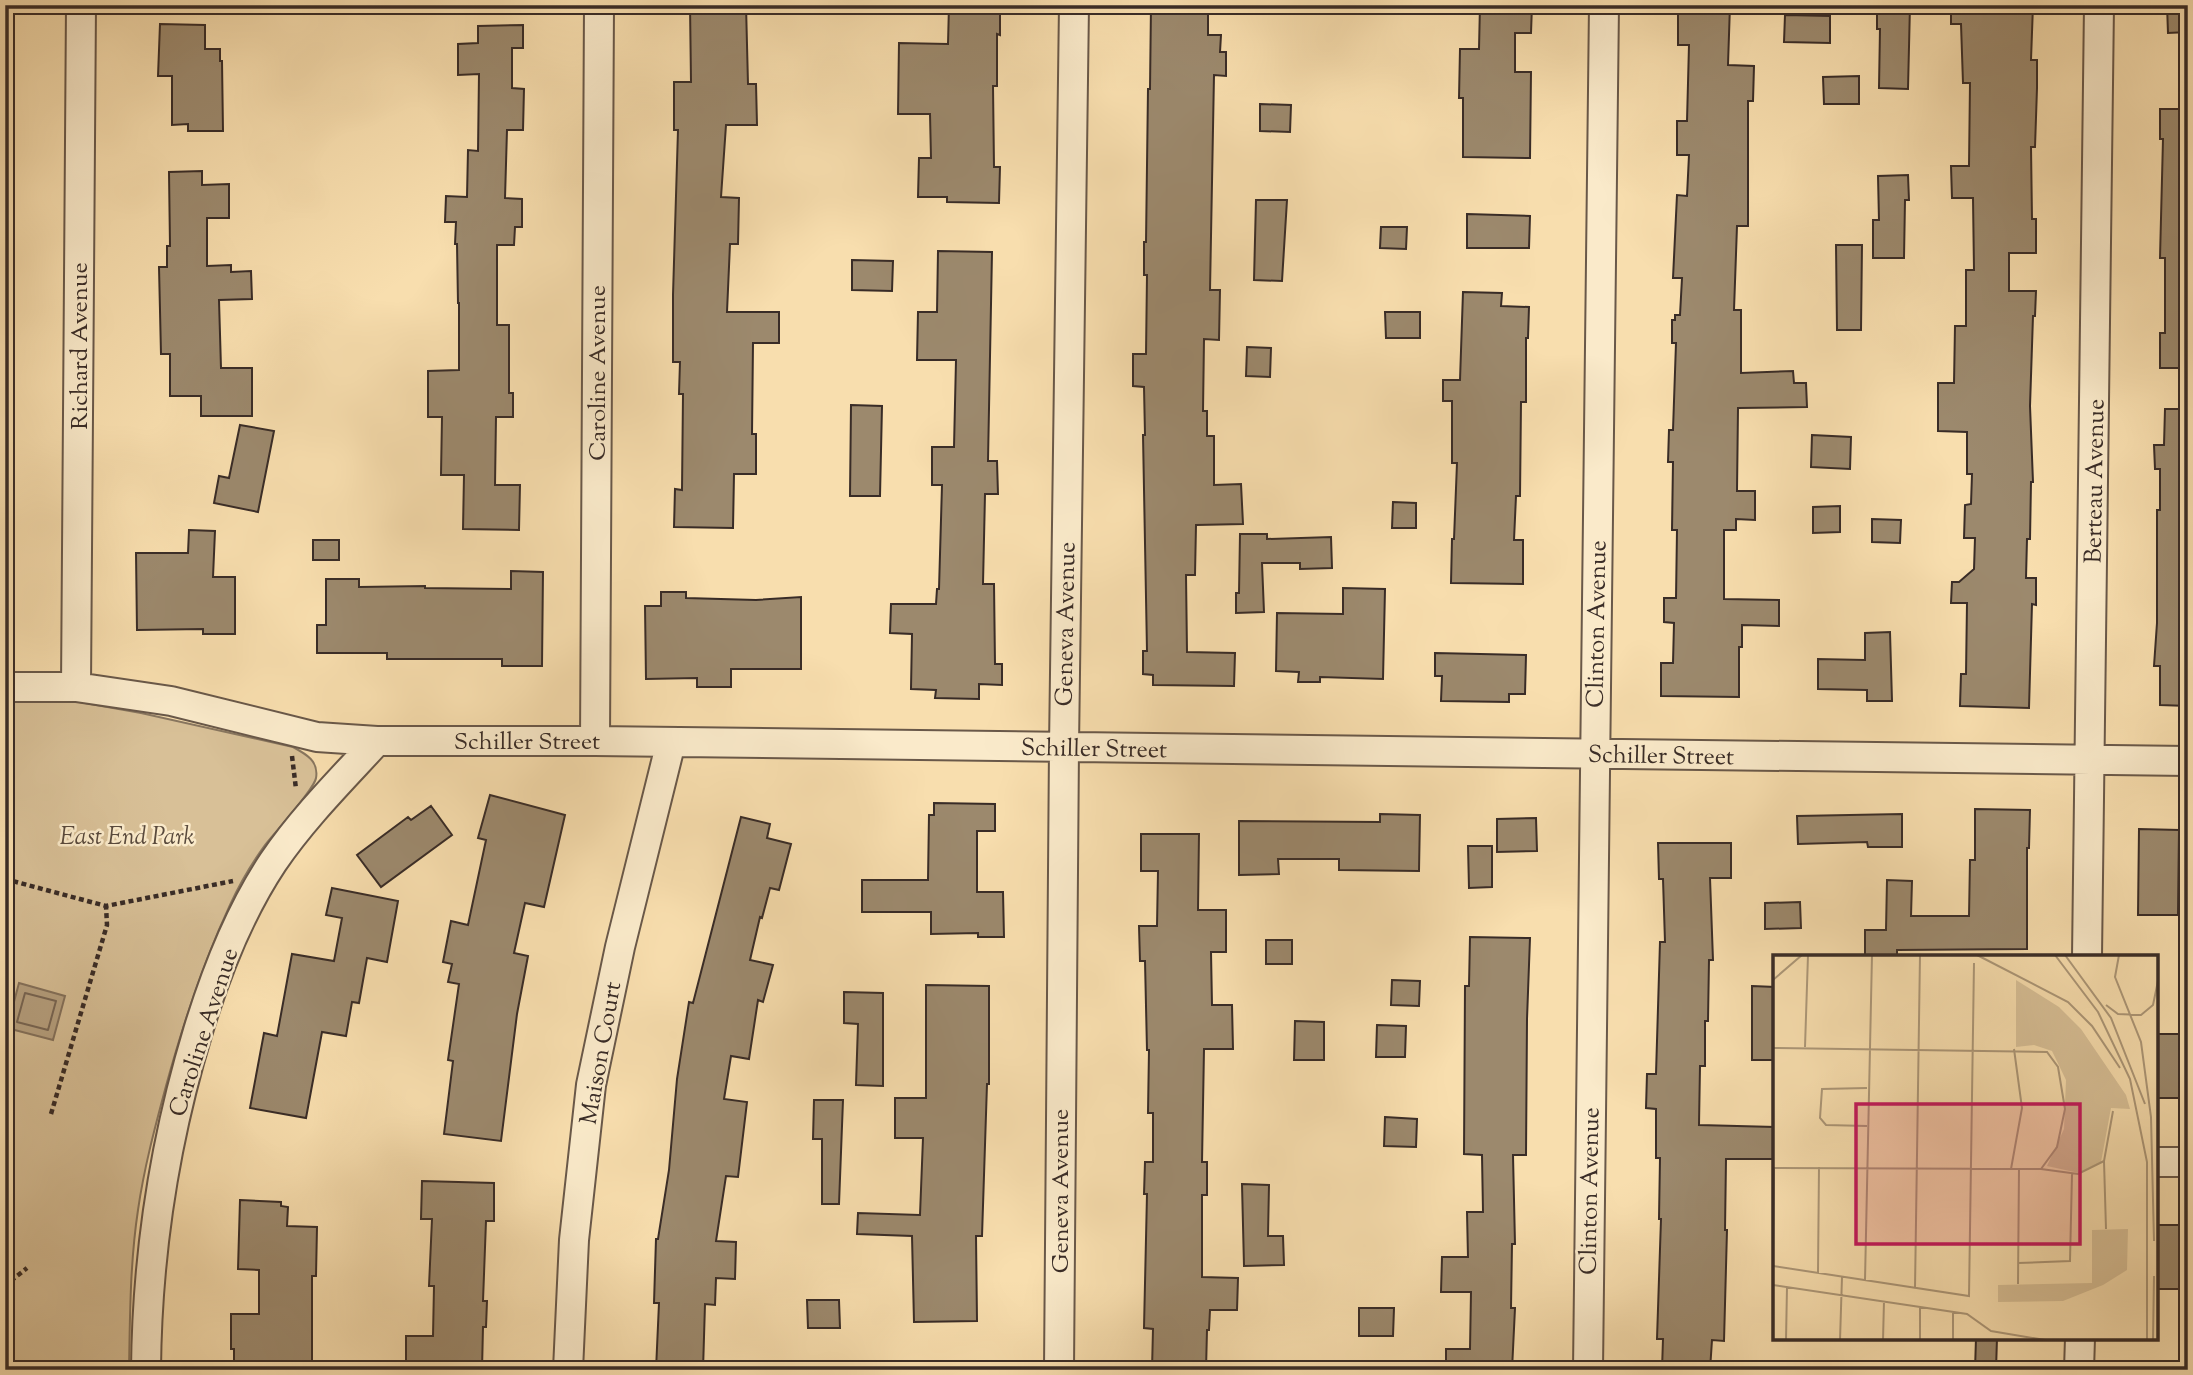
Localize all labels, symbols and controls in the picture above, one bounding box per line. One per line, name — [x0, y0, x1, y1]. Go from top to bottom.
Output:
street label: Richard Avenue — [64, 262, 98, 430]
street label: Caroline Avenue — [582, 285, 616, 461]
street label: Berteau Avenue — [2078, 398, 2114, 564]
street label: Clinton Avenue — [1580, 540, 1616, 708]
street label: Geneva Avenue — [1049, 542, 1085, 707]
street label: Schiller Street — [454, 726, 600, 760]
street label: Schiller Street — [1020, 732, 1167, 768]
street label: Schiller Street — [1587, 739, 1734, 775]
park label: East End Park — [60, 821, 195, 855]
street label: Caroline Avenue — [162, 944, 248, 1121]
inset map — [1773, 955, 2158, 1340]
street label: Maison Court — [573, 979, 631, 1128]
street label: Clinton Avenue — [1573, 1107, 1609, 1275]
street label: Geneva Avenue — [1045, 1109, 1079, 1273]

